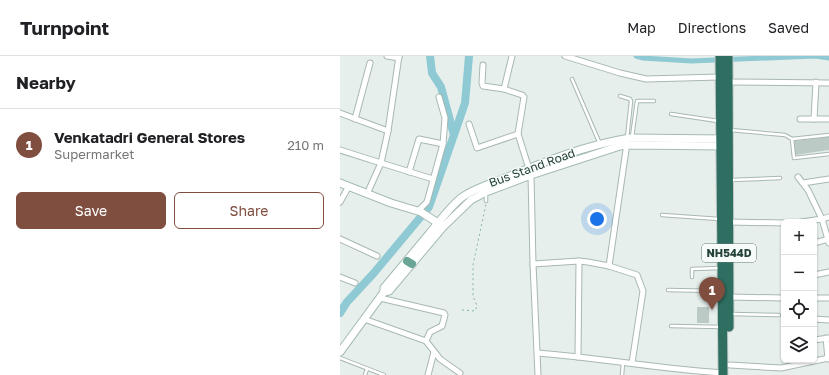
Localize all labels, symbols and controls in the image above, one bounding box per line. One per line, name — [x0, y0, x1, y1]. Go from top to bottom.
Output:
text: Turnpoint — [20, 16, 109, 39]
text: Map — [627, 19, 656, 36]
text: Directions — [678, 19, 746, 36]
text: Saved — [768, 19, 809, 36]
text: Nearby — [16, 72, 76, 93]
text: Venkatadri General Stores — [54, 128, 245, 146]
text: 1 — [26, 137, 32, 153]
text: 210 m — [287, 137, 324, 153]
street label: Bus Stand Road — [487, 145, 577, 190]
text: Supermarket — [54, 146, 135, 162]
button: Save — [16, 192, 166, 229]
button: Share — [174, 192, 324, 229]
your location — [587, 209, 607, 229]
map controls — [781, 219, 817, 363]
button: + — [781, 219, 817, 255]
road number: NH544D — [702, 244, 756, 262]
button: − — [781, 255, 817, 291]
pin: 1 — [699, 277, 725, 310]
button: locate — [781, 291, 817, 327]
button: layers — [781, 327, 817, 363]

